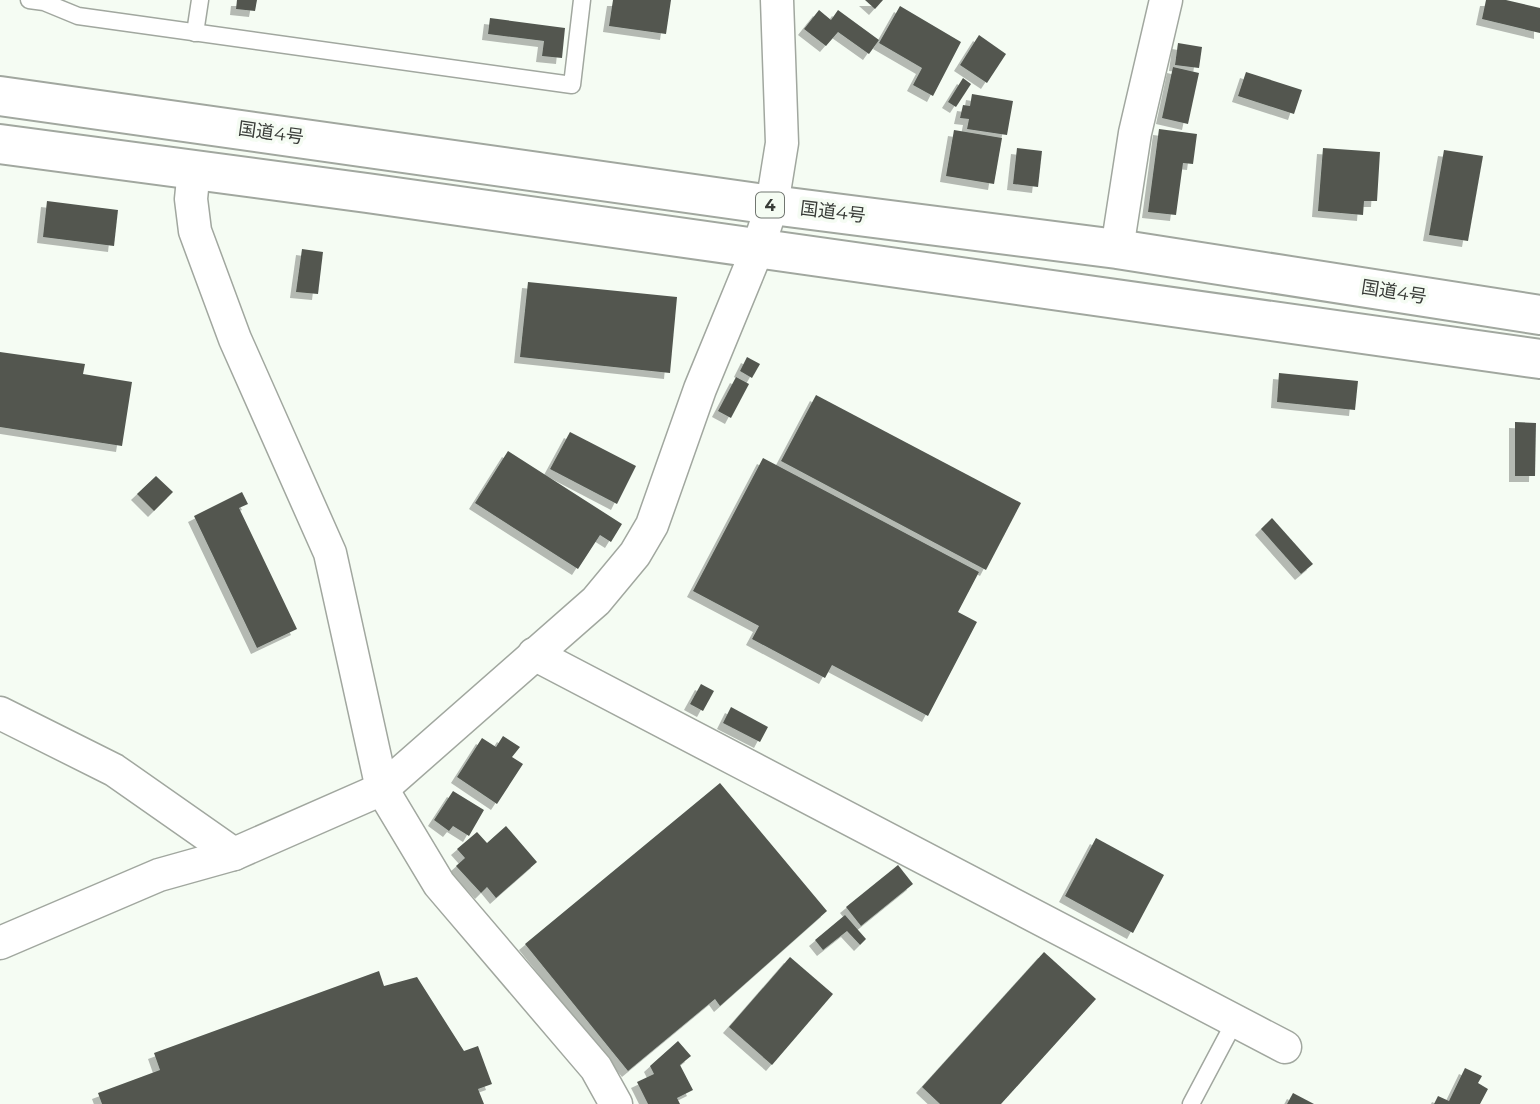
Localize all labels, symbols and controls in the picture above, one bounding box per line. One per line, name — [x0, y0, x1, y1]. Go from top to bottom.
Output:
street label: 国道4号 — [237, 118, 305, 148]
road number: 4 — [756, 192, 784, 218]
street label: 国道4号 — [799, 197, 867, 227]
street label: 国道4号 — [1360, 276, 1428, 308]

